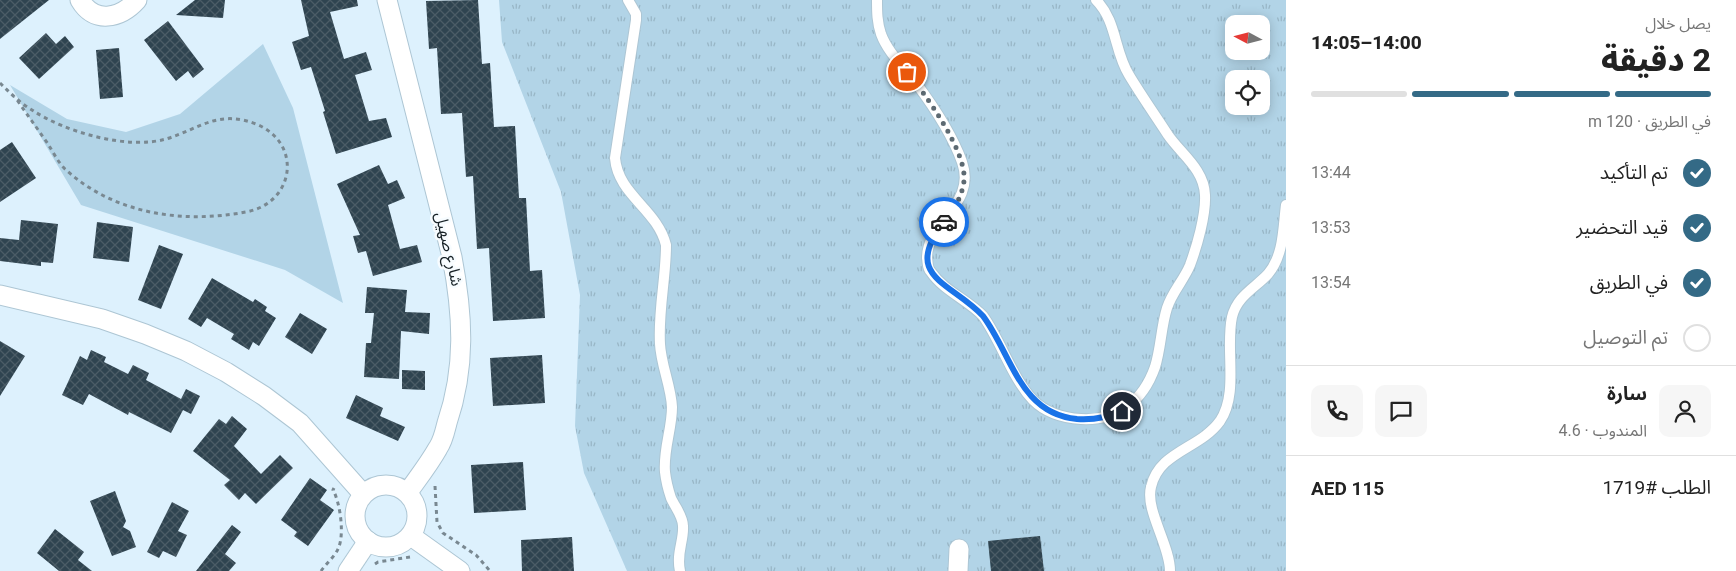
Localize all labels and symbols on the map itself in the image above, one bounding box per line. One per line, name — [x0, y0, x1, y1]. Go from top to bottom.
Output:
north arrow — [1225, 15, 1270, 60]
pin — [886, 51, 928, 93]
courier — [919, 197, 969, 247]
street label: شارع صهيل — [428, 210, 467, 289]
pin — [1101, 390, 1143, 432]

